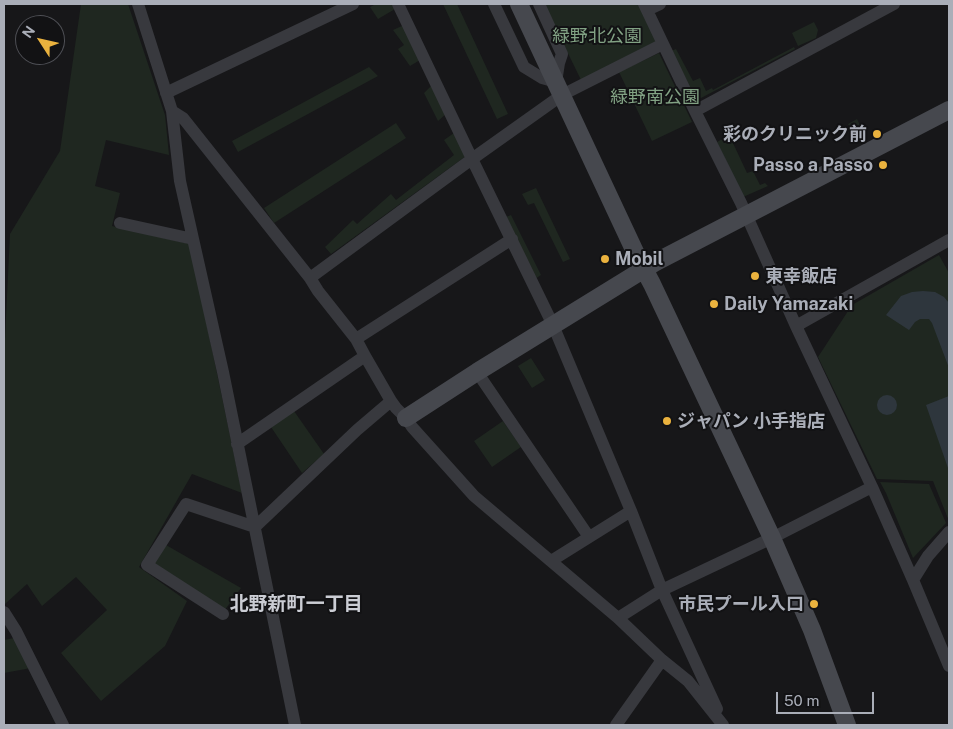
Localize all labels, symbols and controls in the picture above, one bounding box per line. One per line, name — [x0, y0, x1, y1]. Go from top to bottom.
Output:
north arrow — [15, 15, 65, 65]
text: N — [19, 23, 38, 41]
park label: 緑野北公園 — [552, 25, 642, 47]
park label: 緑野南公園 — [610, 86, 700, 108]
place label: 彩のクリニック前 — [723, 123, 867, 145]
marker: 彩のクリニック前 — [871, 128, 883, 140]
place label: Passo a Passo — [753, 154, 873, 176]
marker: Passo a Passo — [877, 159, 889, 171]
place label: Mobil — [615, 248, 663, 270]
marker: Mobil — [599, 253, 611, 265]
place label: 東幸飯店 — [765, 265, 837, 287]
marker: 東幸飯店 — [749, 270, 761, 282]
place label: Daily Yamazaki — [724, 293, 853, 315]
marker: Daily Yamazaki — [708, 298, 720, 310]
place label: ジャパン 小手指店 — [677, 410, 825, 432]
marker: ジャパン 小手指店 — [661, 415, 673, 427]
district label: 北野新町一丁目 — [230, 593, 362, 615]
place label: 市民プール入口 — [678, 593, 804, 615]
marker: 市民プール入口 — [808, 598, 820, 610]
scale bar — [778, 682, 876, 714]
text: 50 m — [784, 692, 819, 709]

